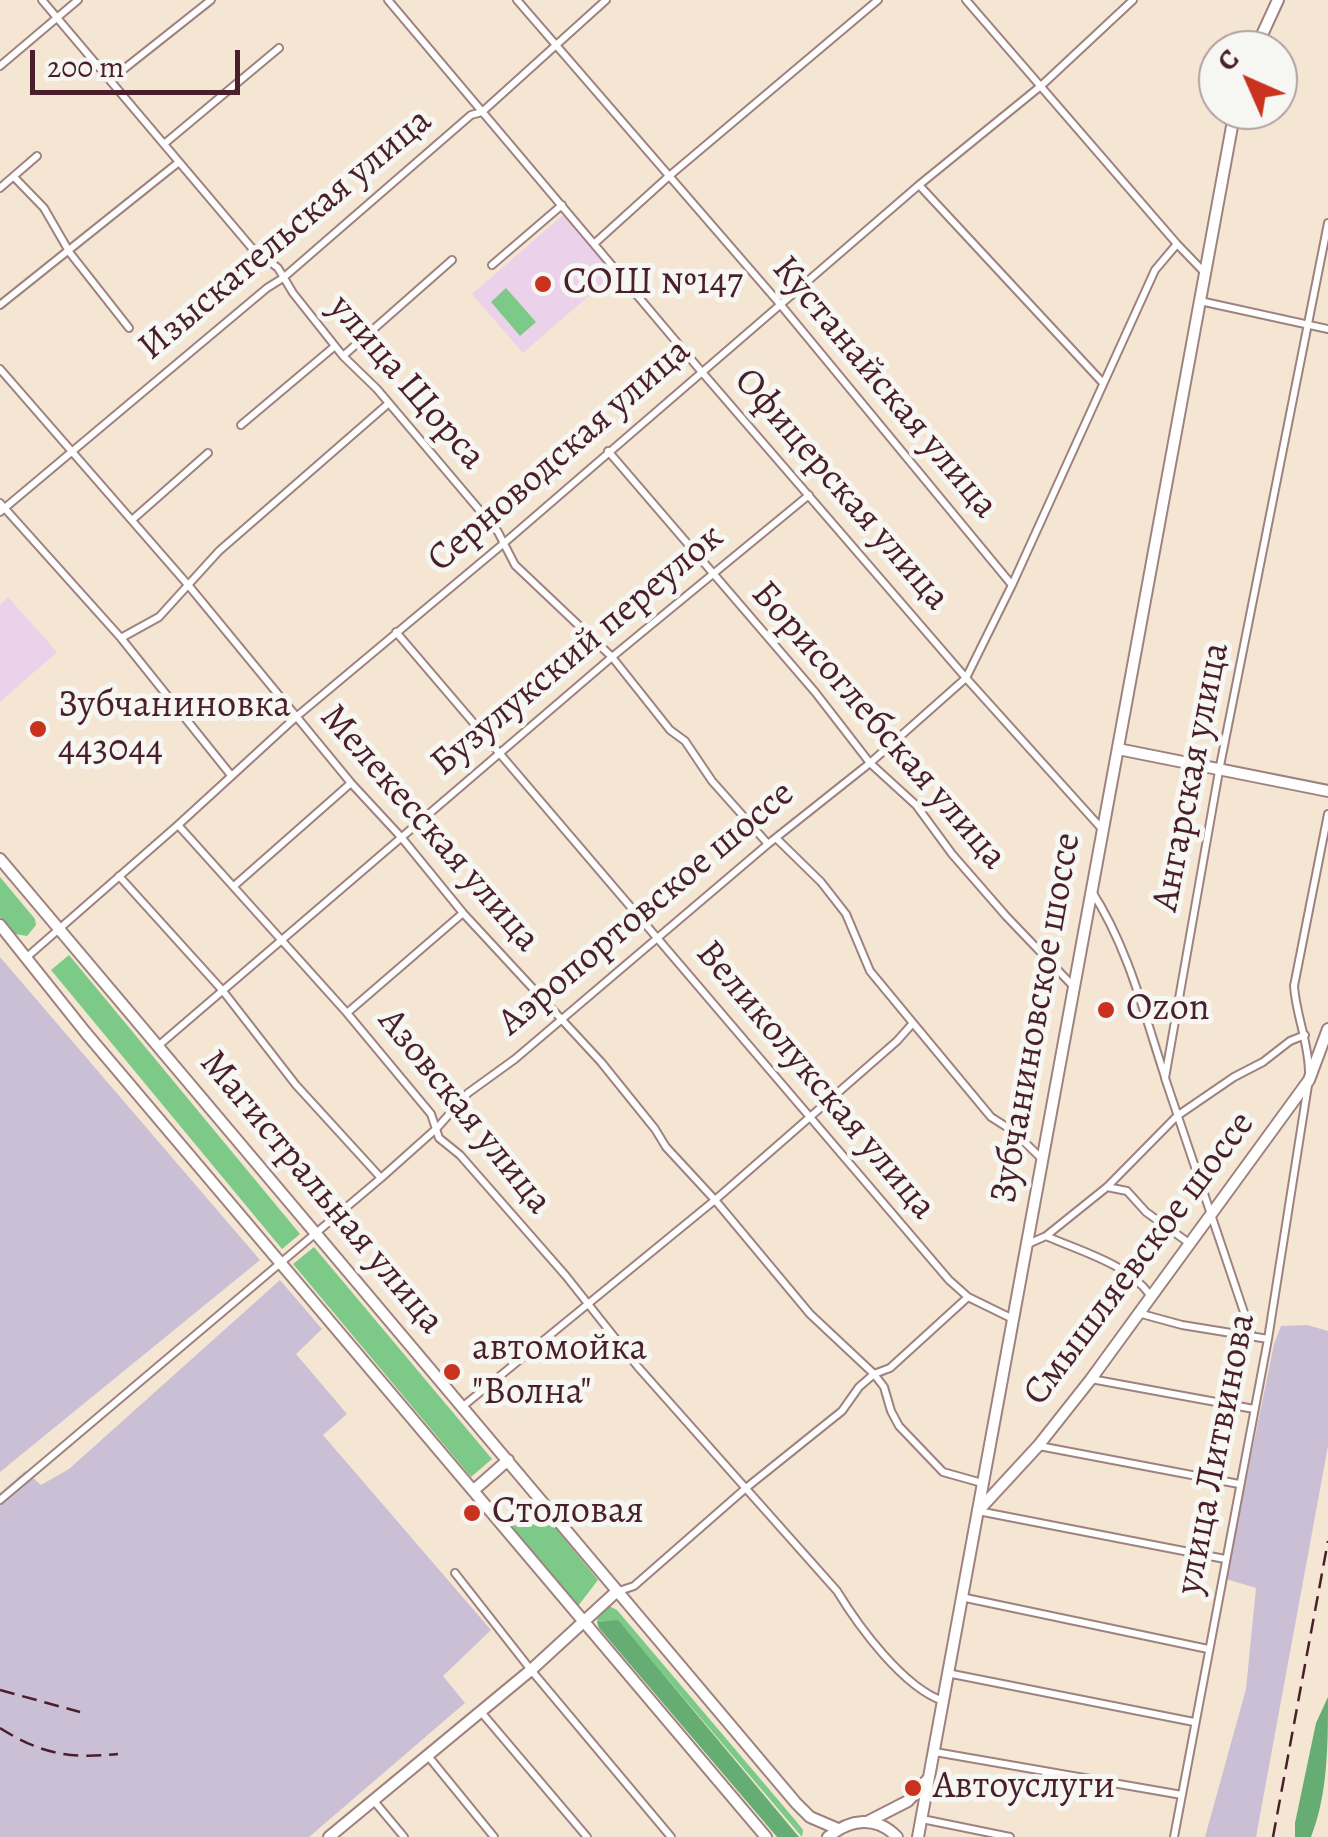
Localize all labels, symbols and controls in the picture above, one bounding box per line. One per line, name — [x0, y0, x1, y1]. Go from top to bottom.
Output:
scale bar — [35, 30, 245, 92]
north arrow — [1198, 30, 1298, 130]
text: С — [1209, 41, 1248, 80]
text: 200 m — [47, 47, 124, 87]
street label: Изыскательская улица — [130, 99, 442, 371]
street label: Кустанайская улица — [761, 248, 1007, 528]
place label: СОШ №147 — [563, 261, 743, 307]
marker: СОШ №147 — [532, 273, 554, 295]
street label: улица Щорса — [318, 286, 494, 480]
street label: Серноводская улица — [419, 329, 701, 583]
street label: Офицерская улица — [723, 360, 959, 620]
street label: Бузулукский переулок — [422, 515, 734, 787]
street label: Борисоглебская улица — [740, 573, 1016, 879]
street label: Ангарская улица — [1144, 639, 1240, 915]
place label: Зубчаниновка 443044 — [58, 684, 291, 774]
street label: Мелекесская улица — [309, 696, 549, 962]
marker: Зубчаниновка 443044 — [27, 718, 49, 740]
street label: Аэропортовское шоссе — [490, 772, 804, 1046]
street label: Зубчаниновское шоссе — [982, 829, 1092, 1207]
street label: Великолукская улица — [685, 932, 945, 1230]
place label: Ozon — [1126, 987, 1210, 1033]
marker: Ozon — [1095, 999, 1117, 1021]
street label: Азовская улица — [367, 1000, 561, 1224]
street label: Магистральная улица — [189, 1042, 453, 1344]
street label: Смышляевское шоссе — [1015, 1103, 1265, 1415]
street label: улица Литвинова — [1167, 1310, 1267, 1598]
place label: автомойка "Волна" — [472, 1327, 647, 1416]
marker: автомойка "Волна" — [441, 1361, 463, 1383]
place label: Столовая — [492, 1490, 644, 1536]
marker: Столовая — [461, 1502, 483, 1524]
place label: Автоуслуги — [933, 1765, 1115, 1811]
marker: Автоуслуги — [902, 1777, 924, 1799]

